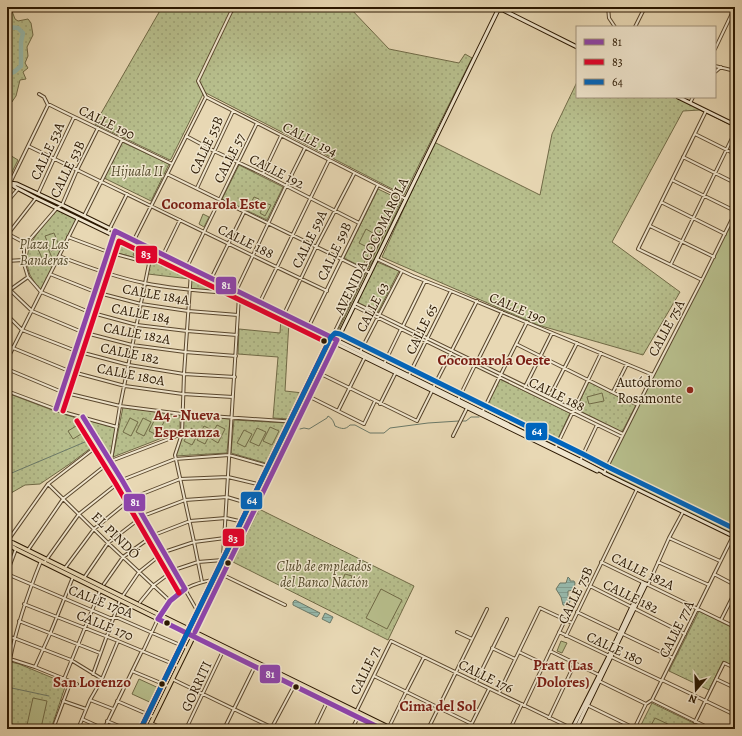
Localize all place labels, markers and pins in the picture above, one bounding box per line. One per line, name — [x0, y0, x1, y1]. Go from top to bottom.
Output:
unlabelled marker — [319, 336, 329, 346]
place label: Autódromo Rosamonte — [616, 373, 682, 408]
marker: Autódromo Rosamonte — [685, 385, 695, 395]
unlabelled marker — [223, 558, 233, 568]
unlabelled marker — [162, 618, 172, 628]
unlabelled marker — [157, 679, 167, 689]
unlabelled marker — [291, 682, 301, 692]

